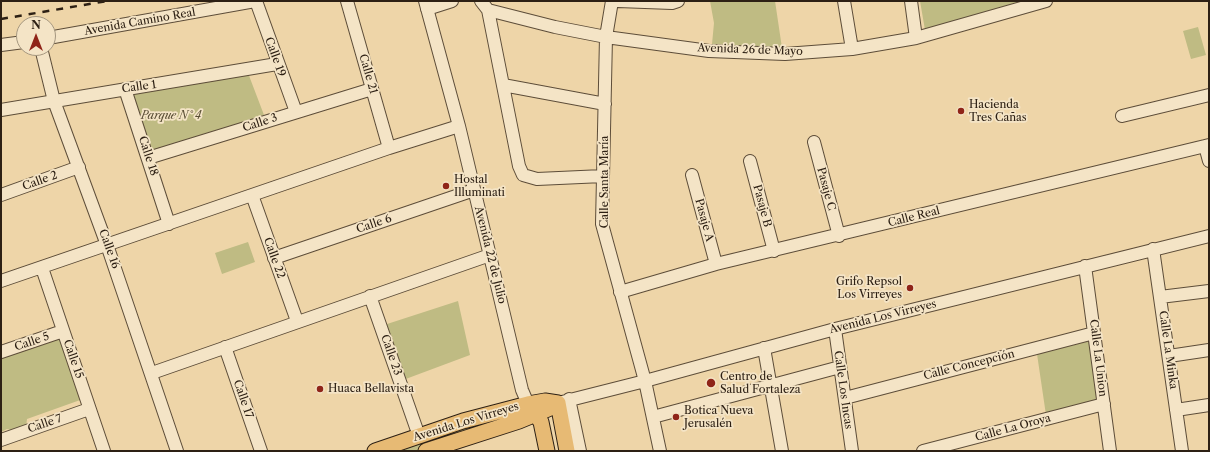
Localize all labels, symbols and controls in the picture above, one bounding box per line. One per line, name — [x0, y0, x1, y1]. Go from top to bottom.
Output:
street label: Avenida Camino Real — [83, 6, 197, 38]
north arrow — [16, 16, 56, 56]
text: N — [31, 18, 41, 32]
street label: Calle 19 — [262, 35, 288, 79]
street label: Avenida 26 de Mayo — [697, 42, 803, 58]
street label: Calle 21 — [356, 53, 380, 95]
street label: Calle 1 — [121, 78, 157, 96]
place label: Hacienda Tres Cañas — [969, 98, 1027, 124]
marker: Hacienda Tres Cañas — [956, 106, 966, 116]
park label: Parque N° 4 — [141, 109, 201, 123]
street label: Calle 3 — [241, 111, 279, 135]
street label: Calle 18 — [135, 134, 161, 178]
street label: Calle Santa María — [598, 136, 612, 228]
street label: Pasaje C — [814, 166, 838, 212]
street label: Calle 2 — [21, 169, 59, 193]
place label: Hostal Illuminati — [454, 173, 505, 199]
marker: Hostal Illuminati — [441, 181, 451, 191]
street label: Pasaje B — [750, 183, 774, 229]
street label: Pasaje A — [692, 197, 716, 243]
street label: Calle Real — [887, 204, 941, 230]
street label: Avenida 22 de Julio — [471, 205, 509, 305]
street label: Calle 6 — [355, 212, 393, 236]
street label: Calle 16 — [96, 227, 122, 271]
street label: Calle 22 — [261, 236, 287, 280]
place label: Grifo Repsol Los Virreyes — [836, 275, 902, 301]
marker: Grifo Repsol Los Virreyes — [905, 283, 915, 293]
street label: Avenida Los Virreyes — [828, 297, 938, 337]
street label: Calle La Minka — [1156, 310, 1180, 390]
street label: Calle La Union — [1087, 319, 1109, 397]
street label: Calle 5 — [13, 330, 51, 354]
street label: Calle 23 — [378, 333, 404, 377]
street label: Calle 15 — [60, 338, 86, 380]
street label: Calle Concepción — [922, 347, 1016, 383]
street label: Calle Los Incas — [831, 350, 855, 430]
place label: Centro de Salud Fortaleza — [720, 370, 801, 396]
marker: Centro de Salud Fortaleza — [705, 377, 717, 389]
street label: Calle 17 — [230, 378, 256, 420]
place label: Huaca Bellavista — [328, 382, 414, 396]
marker: Huaca Bellavista — [315, 384, 325, 394]
street label: Avenida Los Virreyes — [412, 400, 520, 444]
place label: Botica Nueva Jerusalén — [684, 404, 753, 430]
street label: Calle 7 — [26, 412, 64, 436]
marker: Botica Nueva Jerusalén — [671, 412, 681, 422]
street label: Calle La Oroya — [974, 412, 1052, 444]

